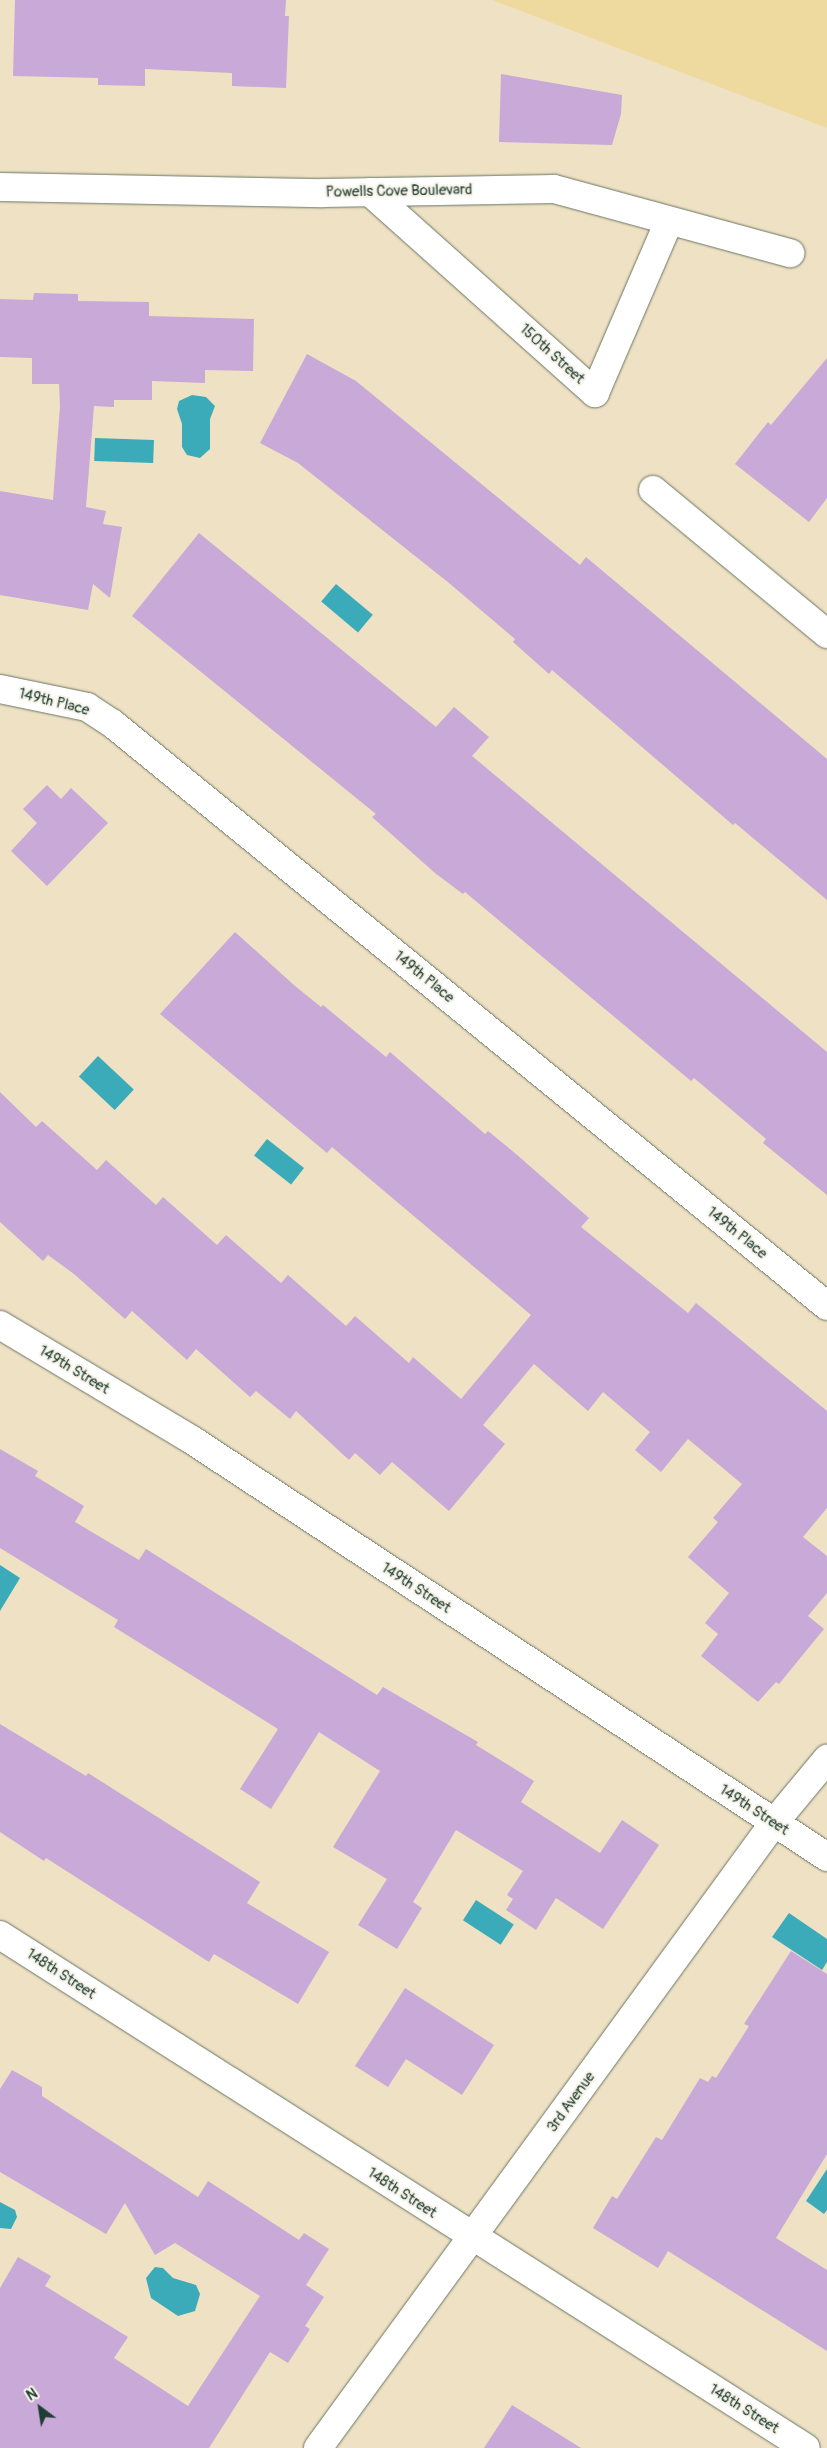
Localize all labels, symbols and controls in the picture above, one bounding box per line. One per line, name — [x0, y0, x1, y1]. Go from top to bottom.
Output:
street label: Powells Cove Boulevard — [326, 181, 472, 201]
street label: 150th Street — [516, 320, 588, 388]
street label: 149th Place — [17, 685, 91, 719]
street label: 149th Place — [390, 947, 458, 1007]
street label: 149th Place — [703, 1203, 771, 1263]
street label: 149th Street — [35, 1342, 113, 1398]
street label: 149th Street — [378, 1559, 454, 1617]
street label: 149th Street — [716, 1781, 792, 1839]
street label: 148th Street — [23, 1945, 99, 2003]
street label: 3rd Avenue — [543, 2068, 599, 2136]
street label: 148th Street — [364, 2164, 440, 2222]
street label: 148th Street — [706, 2380, 782, 2438]
north arrow — [15, 2383, 65, 2433]
text: N — [24, 2385, 40, 2404]

